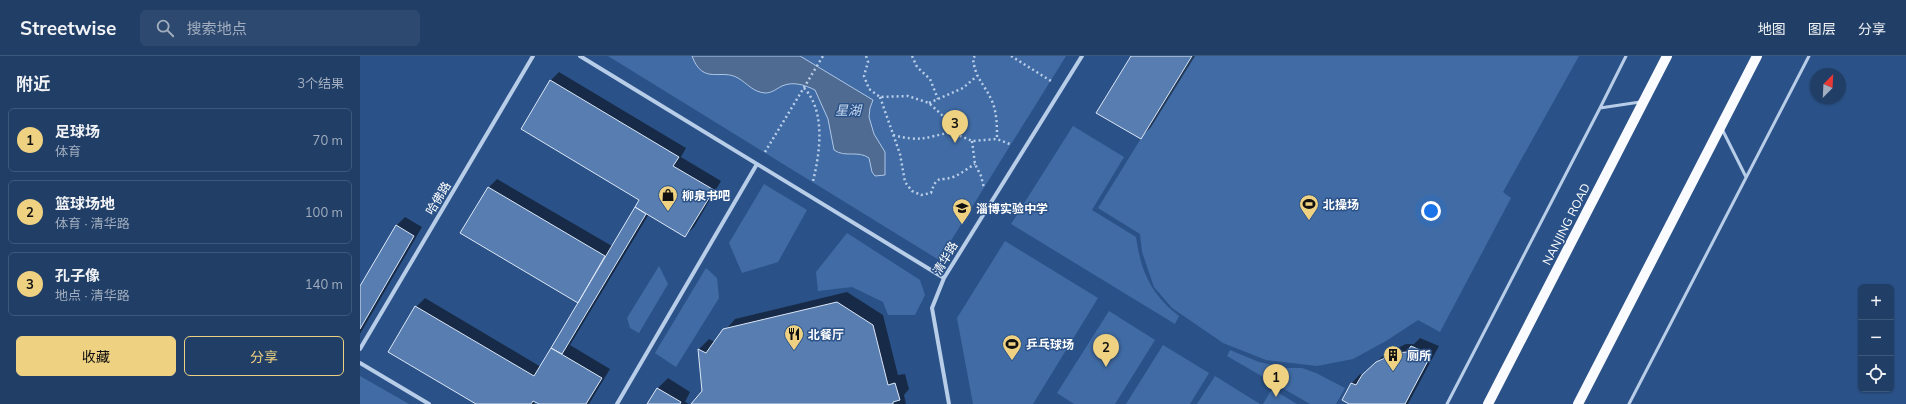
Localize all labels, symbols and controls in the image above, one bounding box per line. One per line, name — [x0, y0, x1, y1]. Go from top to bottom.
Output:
search box — [140, 10, 420, 46]
text: Streetwise — [20, 16, 116, 40]
icon: search — [154, 17, 176, 39]
text: 搜索地点 — [186, 19, 247, 38]
text: 地图 — [1758, 20, 1786, 38]
text: 图层 — [1808, 20, 1836, 38]
text: 分享 — [1858, 20, 1886, 38]
north arrow — [1810, 68, 1846, 104]
text: 附近 — [16, 73, 50, 94]
text: 3个结果 — [297, 75, 344, 91]
water label: 星湖 — [835, 102, 863, 118]
pin: 3 — [942, 110, 968, 143]
text: 足球场 — [55, 122, 100, 141]
text: 1 — [26, 132, 34, 148]
text: 70 m — [313, 132, 343, 148]
text: 体育 — [55, 143, 81, 159]
street label: 哈佛路 — [422, 179, 454, 217]
street label: NANJING ROAD — [1539, 181, 1593, 267]
shop icon: 柳泉书吧 — [657, 184, 679, 212]
place label: 柳泉书吧 — [682, 188, 730, 203]
sports icon: 北操场 — [1298, 193, 1320, 221]
text: 篮球场地 — [55, 194, 115, 213]
school or university icon: 淄博实验中学 — [951, 197, 973, 225]
place label: 北操场 — [1323, 197, 1359, 212]
place label: 淄博实验中学 — [976, 201, 1048, 216]
your location — [1421, 201, 1441, 221]
text: 2 — [26, 204, 34, 220]
text: 100 m — [305, 204, 343, 220]
text: 体育 · 清华路 — [55, 215, 130, 231]
street label: 清华路 — [930, 239, 960, 277]
text: 孔子像 — [55, 266, 100, 285]
text: 3 — [26, 276, 34, 292]
text: 140 m — [305, 276, 343, 292]
map controls — [1858, 284, 1894, 392]
button: + — [1858, 284, 1894, 320]
text: 地点 · 清华路 — [55, 287, 130, 303]
button: − — [1858, 320, 1894, 356]
restaurant icon: 北餐厅 — [783, 323, 805, 351]
place label: 北餐厅 — [808, 327, 844, 342]
sports icon: 乒乓球场 — [1001, 333, 1023, 361]
pin: 2 — [1093, 334, 1119, 367]
button: 收藏 — [16, 336, 176, 376]
button: 分享 — [184, 336, 344, 376]
place label: 乒乓球场 — [1026, 337, 1074, 352]
building icon: 厕所 — [1382, 344, 1404, 372]
place label: 厕所 — [1407, 348, 1431, 363]
button: locate — [1858, 356, 1894, 392]
pin: 1 — [1263, 364, 1289, 397]

